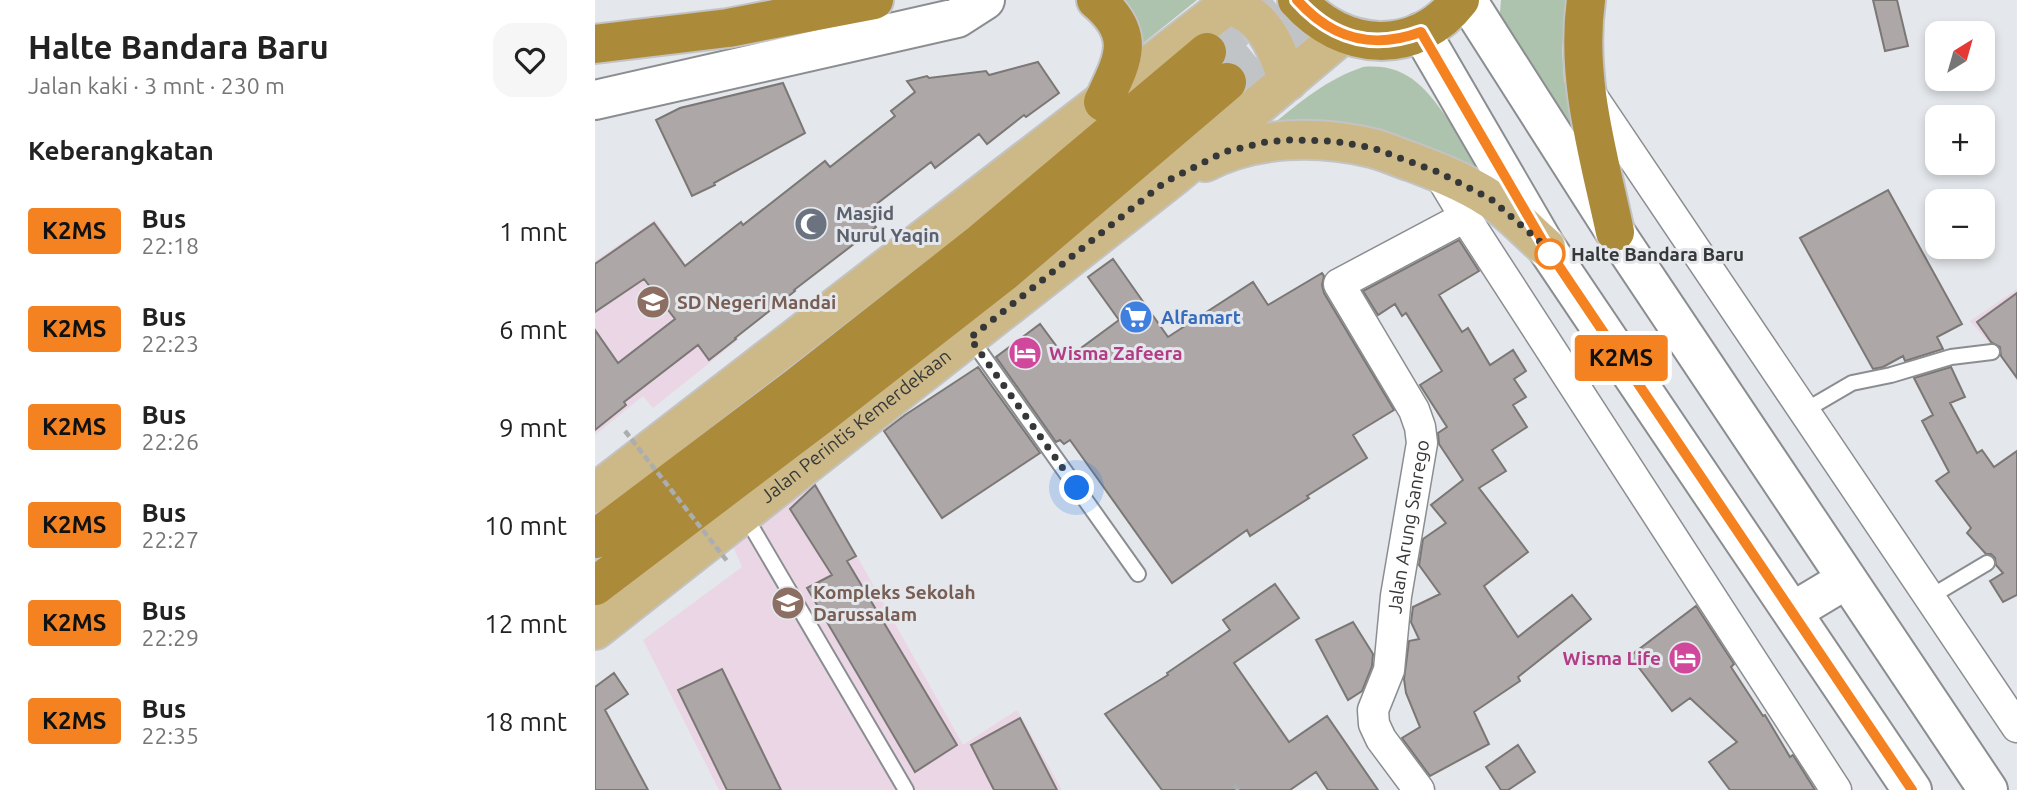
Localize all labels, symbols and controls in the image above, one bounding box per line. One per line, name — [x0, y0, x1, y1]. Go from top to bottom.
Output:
north arrow — [1925, 21, 1995, 91]
map controls — [1925, 21, 1995, 259]
button: heart — [493, 23, 567, 97]
text: Halte Bandara Baru — [28, 28, 329, 65]
text: Jalan kaki · 3 mnt · 230 m — [28, 73, 285, 98]
button: + — [1925, 105, 1995, 175]
text: Keberangkatan — [28, 136, 214, 165]
button: − — [1925, 189, 1995, 259]
place label: Masjid Nurul Yaqin — [836, 202, 940, 246]
text: Bus — [142, 204, 186, 233]
mosque icon: Masjid Nurul Yaqin — [792, 205, 830, 243]
text: K2MS — [42, 217, 107, 244]
text: 1 mnt — [499, 217, 567, 246]
text: 22:18 — [142, 233, 199, 258]
marker: Halte Bandara Baru — [1535, 239, 1565, 269]
place label: Halte Bandara Baru — [1571, 243, 1744, 265]
school or university icon: SD Negeri Mandai — [634, 283, 672, 321]
place label: SD Negeri Mandai — [677, 291, 836, 313]
supermarket icon: Alfamart — [1117, 298, 1155, 336]
text: Bus — [142, 302, 186, 331]
place label: Alfamart — [1161, 306, 1241, 328]
text: K2MS — [42, 315, 107, 342]
text: 6 mnt — [499, 315, 567, 344]
text: 22:23 — [142, 331, 199, 356]
hotel icon: Wisma Zafeera — [1006, 334, 1044, 372]
line badge: K2MS — [1572, 335, 1670, 381]
place label: Wisma Zafeera — [1049, 342, 1183, 364]
street label: Jalan Perintis Kemerdekaan — [756, 344, 955, 507]
text: K2MS — [1589, 344, 1653, 371]
text: Bus — [142, 400, 186, 429]
text: K2MS — [42, 413, 107, 440]
text: 9 mnt — [499, 413, 567, 442]
text: 22:26 — [142, 429, 199, 454]
street label: Jalan Arung Sanrego — [1383, 438, 1433, 615]
your location — [1059, 470, 1094, 505]
text: Bus — [142, 498, 186, 527]
text: K2MS — [42, 511, 107, 538]
text: 10 mnt — [484, 511, 567, 540]
text: 22:27 — [142, 527, 199, 552]
place label: Kompleks Sekolah Darussalam — [813, 581, 976, 625]
school or university icon: Kompleks Sekolah Darussalam — [769, 584, 807, 622]
text: Bus — [142, 596, 186, 625]
text: K2MS — [42, 609, 107, 636]
text: 12 mnt — [484, 609, 567, 638]
text: 22:29 — [142, 625, 199, 650]
hotel icon: Wisma Life — [1666, 639, 1704, 677]
place label: Wisma Life — [1563, 647, 1661, 669]
text: Bus — [142, 694, 186, 723]
text: K2MS — [42, 707, 107, 734]
text: 18 mnt — [484, 707, 567, 736]
text: 22:35 — [142, 723, 199, 748]

